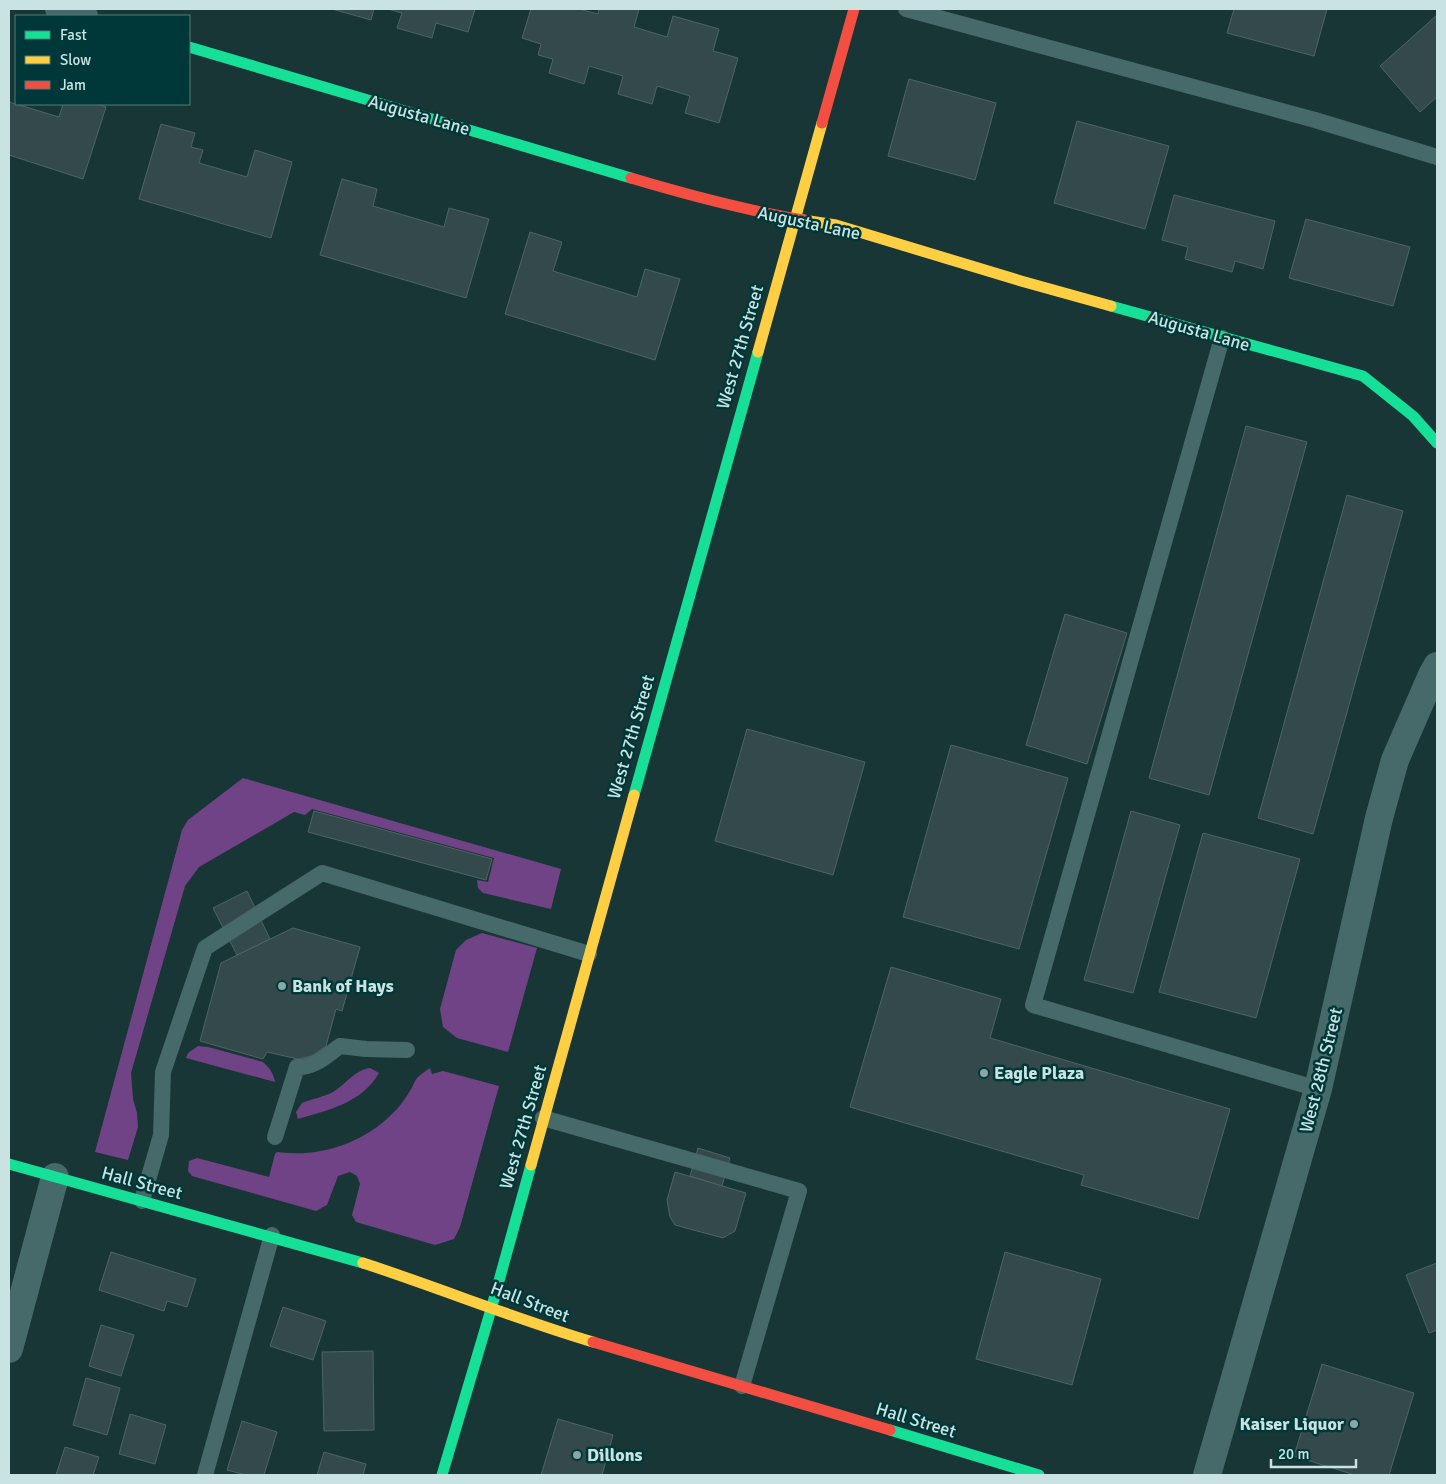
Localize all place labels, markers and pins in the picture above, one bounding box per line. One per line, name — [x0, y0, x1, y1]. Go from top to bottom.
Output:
place label: Bank of Hays — [292, 975, 394, 997]
marker: Bank of Hays — [276, 980, 288, 992]
place label: Eagle Plaza — [994, 1062, 1084, 1084]
marker: Eagle Plaza — [978, 1067, 990, 1079]
place label: Kaiser Liquor — [1240, 1413, 1345, 1435]
marker: Kaiser Liquor — [1348, 1418, 1360, 1430]
place label: Dillons — [587, 1444, 643, 1466]
marker: Dillons — [571, 1449, 583, 1461]

